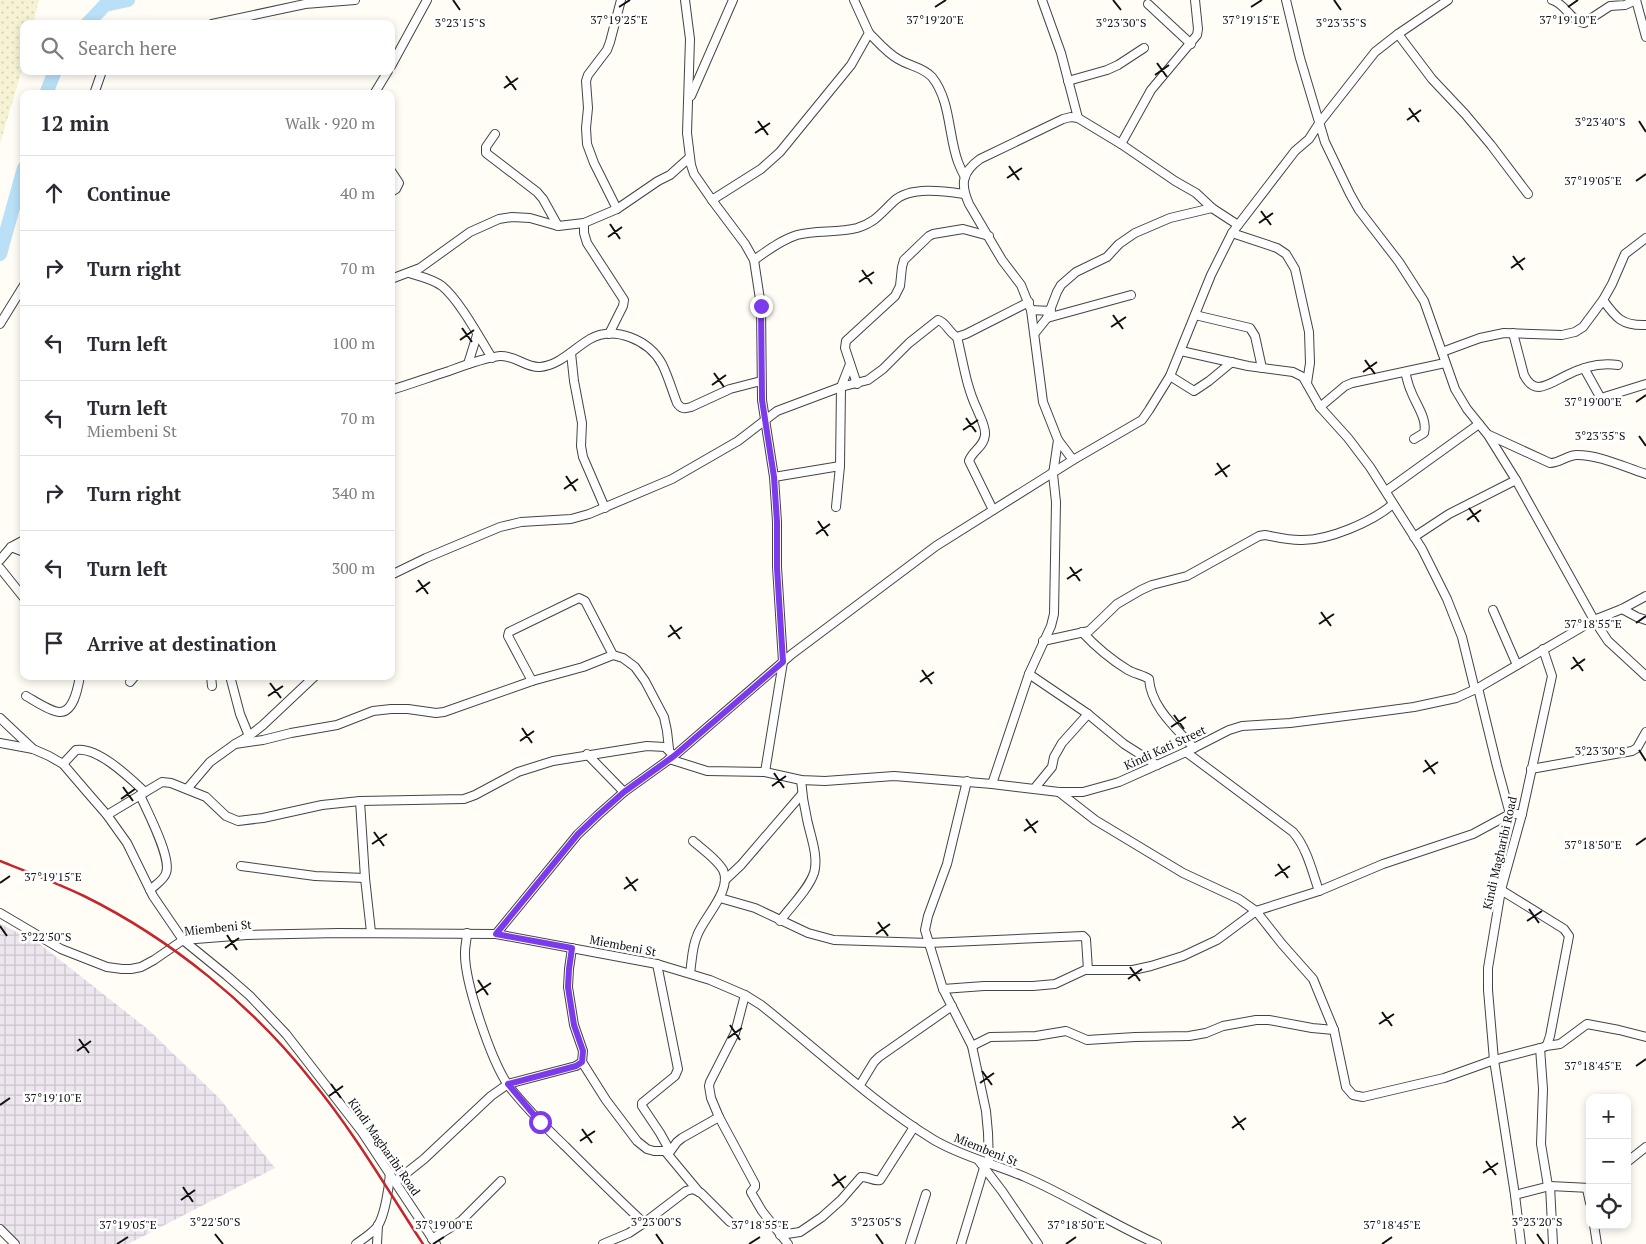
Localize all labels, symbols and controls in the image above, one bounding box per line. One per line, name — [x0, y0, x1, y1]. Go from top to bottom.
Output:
text: 37°19'25"E — [590, 12, 648, 27]
text: 37°19'20"E — [906, 12, 964, 27]
text: 37°19'15"E — [1222, 12, 1280, 27]
text: 37°19'10"E — [1539, 12, 1597, 27]
text: 3°23'15"S — [435, 15, 485, 30]
text: 3°23'30"S — [1096, 15, 1146, 30]
text: 3°23'35"S — [1316, 15, 1366, 30]
search box — [20, 20, 395, 75]
icon: search — [38, 34, 66, 62]
text: Search here — [78, 35, 177, 60]
text: 12 min — [40, 109, 109, 137]
text: Walk · 920 m — [285, 112, 375, 134]
text: 3°23'40"S — [1575, 114, 1625, 129]
text: 37°19'05"E — [1564, 173, 1622, 188]
icon: ahead — [40, 179, 68, 207]
text: Continue — [87, 181, 171, 206]
text: 40 m — [340, 182, 375, 204]
icon: right — [40, 254, 68, 282]
text: Turn right — [87, 256, 181, 281]
text: 70 m — [340, 257, 375, 279]
route end — [750, 295, 773, 318]
icon: left — [40, 329, 68, 357]
text: Turn left — [87, 331, 168, 356]
text: 100 m — [332, 332, 375, 354]
text: 37°19'00"E — [1564, 394, 1622, 409]
text: Turn left — [87, 395, 168, 420]
icon: left — [40, 404, 68, 432]
text: 70 m — [340, 407, 375, 429]
text: Miembeni St — [87, 420, 177, 442]
text: 3°23'35"S — [1575, 428, 1625, 443]
icon: right — [40, 479, 68, 507]
text: Turn right — [87, 481, 181, 506]
text: 340 m — [332, 482, 375, 504]
icon: left — [40, 554, 68, 582]
text: Turn left — [87, 556, 168, 581]
text: 300 m — [332, 557, 375, 579]
text: 37°18'55"E — [1564, 616, 1622, 631]
icon: arrive — [40, 629, 68, 657]
text: Arrive at destination — [87, 631, 276, 656]
street label: Kindi Kati Street — [1122, 722, 1209, 773]
text: 3°23'30"S — [1575, 743, 1625, 758]
street label: Kindi Magharibi Road — [1479, 795, 1520, 911]
text: 37°18'50"E — [1564, 837, 1622, 852]
text: 37°19'15"E — [24, 869, 82, 884]
street label: Miembeni St — [184, 916, 253, 938]
text: 3°22'50"S — [21, 929, 71, 944]
street label: Miembeni St — [589, 932, 658, 959]
text: 37°18'45"E — [1564, 1058, 1622, 1073]
text: 37°19'10"E — [24, 1090, 82, 1105]
map controls — [1586, 1094, 1631, 1229]
button: + — [1586, 1094, 1631, 1139]
street label: Kindi Magharibi Road — [345, 1095, 424, 1199]
route start — [529, 1111, 552, 1134]
street label: Miembeni St — [952, 1130, 1021, 1169]
button: − — [1586, 1139, 1631, 1184]
button: locate — [1586, 1184, 1631, 1229]
text: 3°22'50"S — [190, 1214, 240, 1229]
text: 3°23'00"S — [631, 1214, 681, 1229]
text: 3°23'05"S — [851, 1214, 901, 1229]
text: 3°23'20"S — [1512, 1214, 1562, 1229]
text: 37°19'05"E — [99, 1217, 157, 1232]
text: 37°19'00"E — [415, 1217, 473, 1232]
text: 37°18'55"E — [731, 1217, 789, 1232]
text: 37°18'50"E — [1047, 1217, 1105, 1232]
text: 37°18'45"E — [1363, 1217, 1421, 1232]

